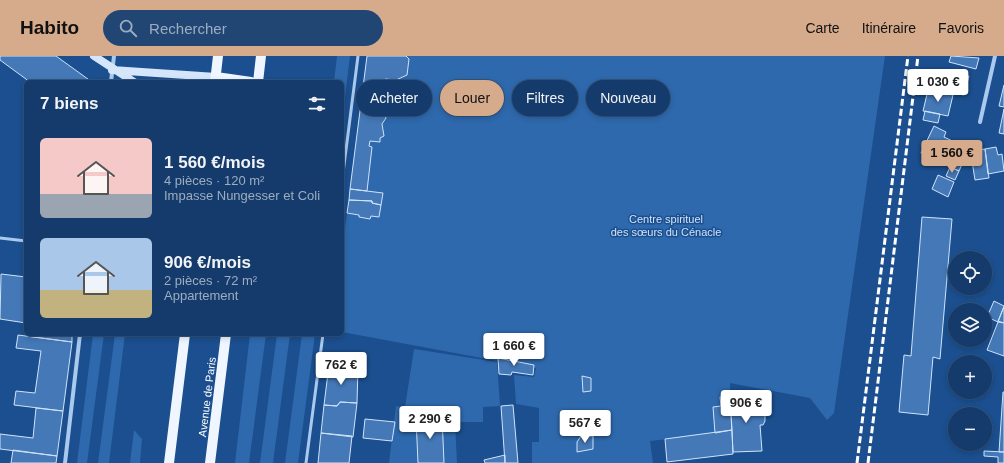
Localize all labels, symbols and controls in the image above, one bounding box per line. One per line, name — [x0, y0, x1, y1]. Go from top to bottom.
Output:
search box — [103, 10, 383, 46]
text: Habito — [20, 17, 79, 38]
icon: search — [117, 17, 139, 39]
text: Rechercher — [149, 20, 227, 37]
text: Carte — [805, 20, 840, 36]
text: Itinéraire — [862, 20, 916, 36]
text: Favoris — [938, 20, 984, 36]
pin: 1 030 € — [901, 69, 975, 103]
text: 1 030 € — [916, 74, 960, 89]
chip: Acheter — [356, 80, 432, 116]
chip: Louer — [440, 80, 504, 116]
chip: Filtres — [512, 80, 578, 116]
chip: Nouveau — [586, 80, 670, 116]
icon: filters — [306, 93, 328, 115]
text: 7 biens — [40, 94, 99, 113]
pin: 1 560 € — [915, 140, 989, 174]
text: 1 560 € — [930, 145, 974, 160]
text: 1 560 €/mois — [164, 153, 265, 172]
icon: home — [72, 154, 120, 202]
text: 4 pièces · 120 m² — [164, 173, 264, 188]
text: Impasse Nungesser et Coli — [164, 188, 320, 203]
park label: Centre spirituel des sœurs du Cénacle — [611, 213, 721, 238]
map controls — [948, 251, 992, 451]
button: locate — [948, 251, 992, 295]
text: 906 €/mois — [164, 253, 251, 272]
icon: home — [72, 254, 120, 302]
text: 2 pièces · 72 m² — [164, 273, 257, 288]
text: Appartement — [164, 288, 238, 303]
button: layers — [948, 303, 992, 347]
pin: 1 660 € — [477, 333, 551, 367]
text: 1 660 € — [492, 338, 536, 353]
pin: 762 € — [313, 352, 369, 386]
button: + — [948, 355, 992, 399]
street label: Avenue de Paris — [196, 356, 218, 438]
text: 762 € — [325, 357, 357, 372]
pin: 906 € — [718, 390, 774, 424]
text: 906 € — [730, 395, 762, 410]
pin: 2 290 € — [393, 406, 467, 440]
button: − — [948, 407, 992, 451]
pin: 567 € — [557, 410, 613, 444]
text: 2 290 € — [408, 411, 452, 426]
text: 567 € — [569, 415, 601, 430]

